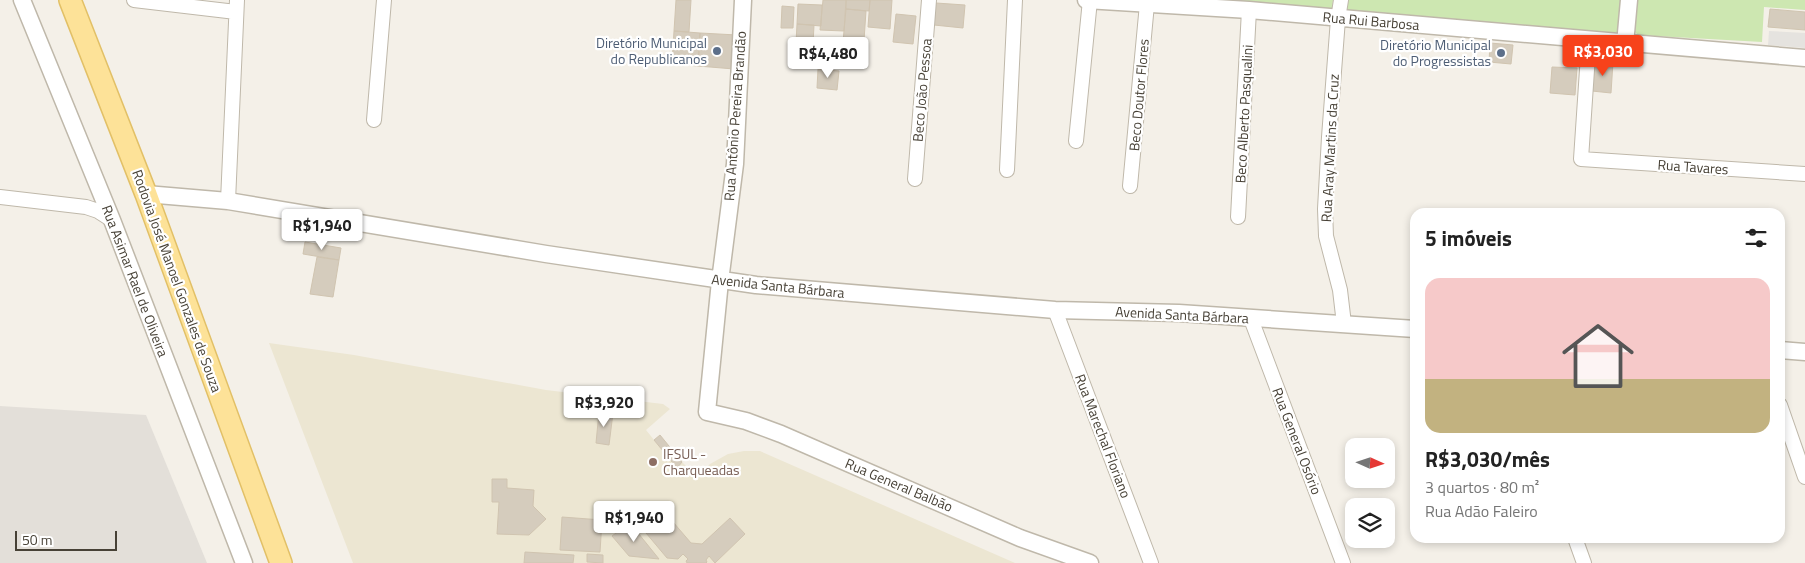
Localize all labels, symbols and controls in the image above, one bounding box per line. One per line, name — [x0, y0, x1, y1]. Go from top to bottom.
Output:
street label: Rua Rui Barbosa — [1322, 6, 1420, 35]
street label: Rua Antônio Pereira Brandão — [718, 30, 751, 202]
place label: Diretório Municipal do Republicanos — [596, 32, 707, 69]
place label: Diretório Municipal do Progressistas — [1380, 34, 1491, 71]
pin: R$3,030 — [1557, 34, 1649, 77]
pin: R$4,480 — [782, 36, 874, 79]
street label: Beco João Pessoa — [907, 37, 936, 143]
street label: Beco Doutor Flores — [1123, 38, 1154, 152]
text: R$3,030 — [1574, 39, 1632, 63]
text: R$4,480 — [799, 41, 857, 65]
street label: Beco Alberto Pasqualini — [1229, 44, 1258, 184]
marker: Diretório Municipal do Republicanos — [711, 45, 723, 57]
marker: Diretório Municipal do Progressistas — [1495, 47, 1507, 59]
street label: Rua Aray Martins da Cruz — [1315, 73, 1344, 223]
street label: Rua Tavares — [1657, 154, 1729, 179]
street label: Rodovia José Manoel Gonzales de Souza — [127, 166, 228, 395]
street label: Rua Asimar Rael de Oliveira — [97, 202, 174, 360]
pin: R$1,940 — [276, 208, 368, 251]
text: R$1,940 — [293, 213, 351, 237]
text: 5 imóveis — [1425, 222, 1512, 254]
icon: filters — [1742, 224, 1770, 252]
street label: Avenida Santa Bárbara — [710, 268, 846, 303]
street label: Avenida Santa Bárbara — [1115, 301, 1249, 328]
icon: home — [1553, 311, 1643, 401]
street label: Rua Marechal Floriano — [1070, 371, 1137, 501]
street label: Rua General Osório — [1267, 384, 1328, 497]
pin: R$3,920 — [558, 386, 650, 428]
text: R$3,920 — [575, 390, 633, 414]
north arrow — [1345, 438, 1395, 488]
map controls — [1345, 438, 1395, 548]
place label: IFSUL - Charqueadas — [663, 443, 740, 480]
text: R$3,030/mês — [1425, 443, 1550, 475]
street label: Rua General Balbão — [842, 452, 956, 517]
marker: IFSUL - Charqueadas — [647, 456, 659, 468]
text: 3 quartos · 80 m² — [1425, 475, 1539, 499]
button: layers — [1345, 498, 1395, 548]
text: Rua Adão Faleiro — [1425, 499, 1538, 523]
pin: R$1,940 — [588, 500, 680, 543]
text: R$1,940 — [605, 505, 663, 529]
scale bar — [15, 528, 118, 551]
text: 50 m — [22, 529, 52, 550]

